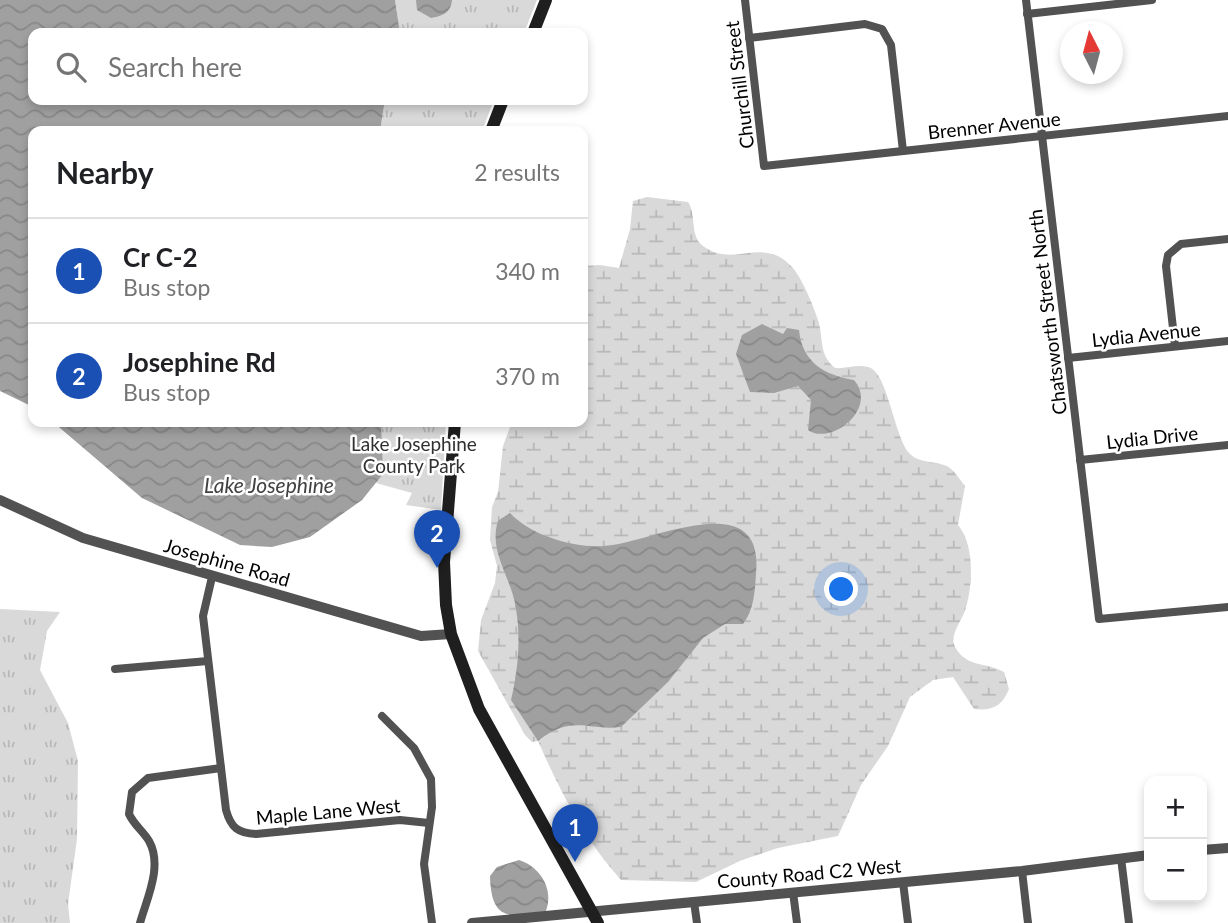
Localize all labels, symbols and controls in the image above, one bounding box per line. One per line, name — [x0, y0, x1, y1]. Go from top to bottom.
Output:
street label: Churchill Street — [720, 20, 758, 150]
north arrow — [1060, 21, 1123, 84]
search box — [28, 28, 588, 105]
icon: search — [52, 48, 90, 86]
text: Search here — [108, 51, 242, 83]
street label: Brenner Avenue — [926, 107, 1062, 143]
text: Nearby — [56, 154, 154, 190]
text: 2 results — [474, 158, 560, 186]
street label: Chatsworth Street North — [1023, 208, 1071, 416]
text: Cr C-2 — [123, 241, 198, 273]
text: 1 — [72, 257, 86, 285]
text: 340 m — [495, 257, 560, 285]
text: Bus stop — [123, 273, 210, 301]
street label: Lydia Avenue — [1090, 317, 1202, 351]
text: Josephine Rd — [123, 346, 276, 378]
text: 2 — [72, 362, 86, 390]
text: 370 m — [495, 362, 560, 390]
text: Bus stop — [123, 378, 210, 406]
street label: Lydia Drive — [1105, 421, 1199, 453]
park label: Lake Josephine County Park — [351, 432, 477, 477]
water label: Lake Josephine — [204, 472, 334, 497]
pin: 2 — [414, 510, 460, 568]
street label: Josephine Road — [161, 533, 293, 591]
your location — [824, 572, 858, 606]
map controls — [1144, 776, 1207, 902]
button: + — [1144, 776, 1207, 839]
street label: Maple Lane West — [255, 793, 401, 829]
pin: 1 — [552, 804, 598, 862]
button: − — [1144, 839, 1207, 902]
street label: County Road C2 West — [716, 853, 902, 892]

